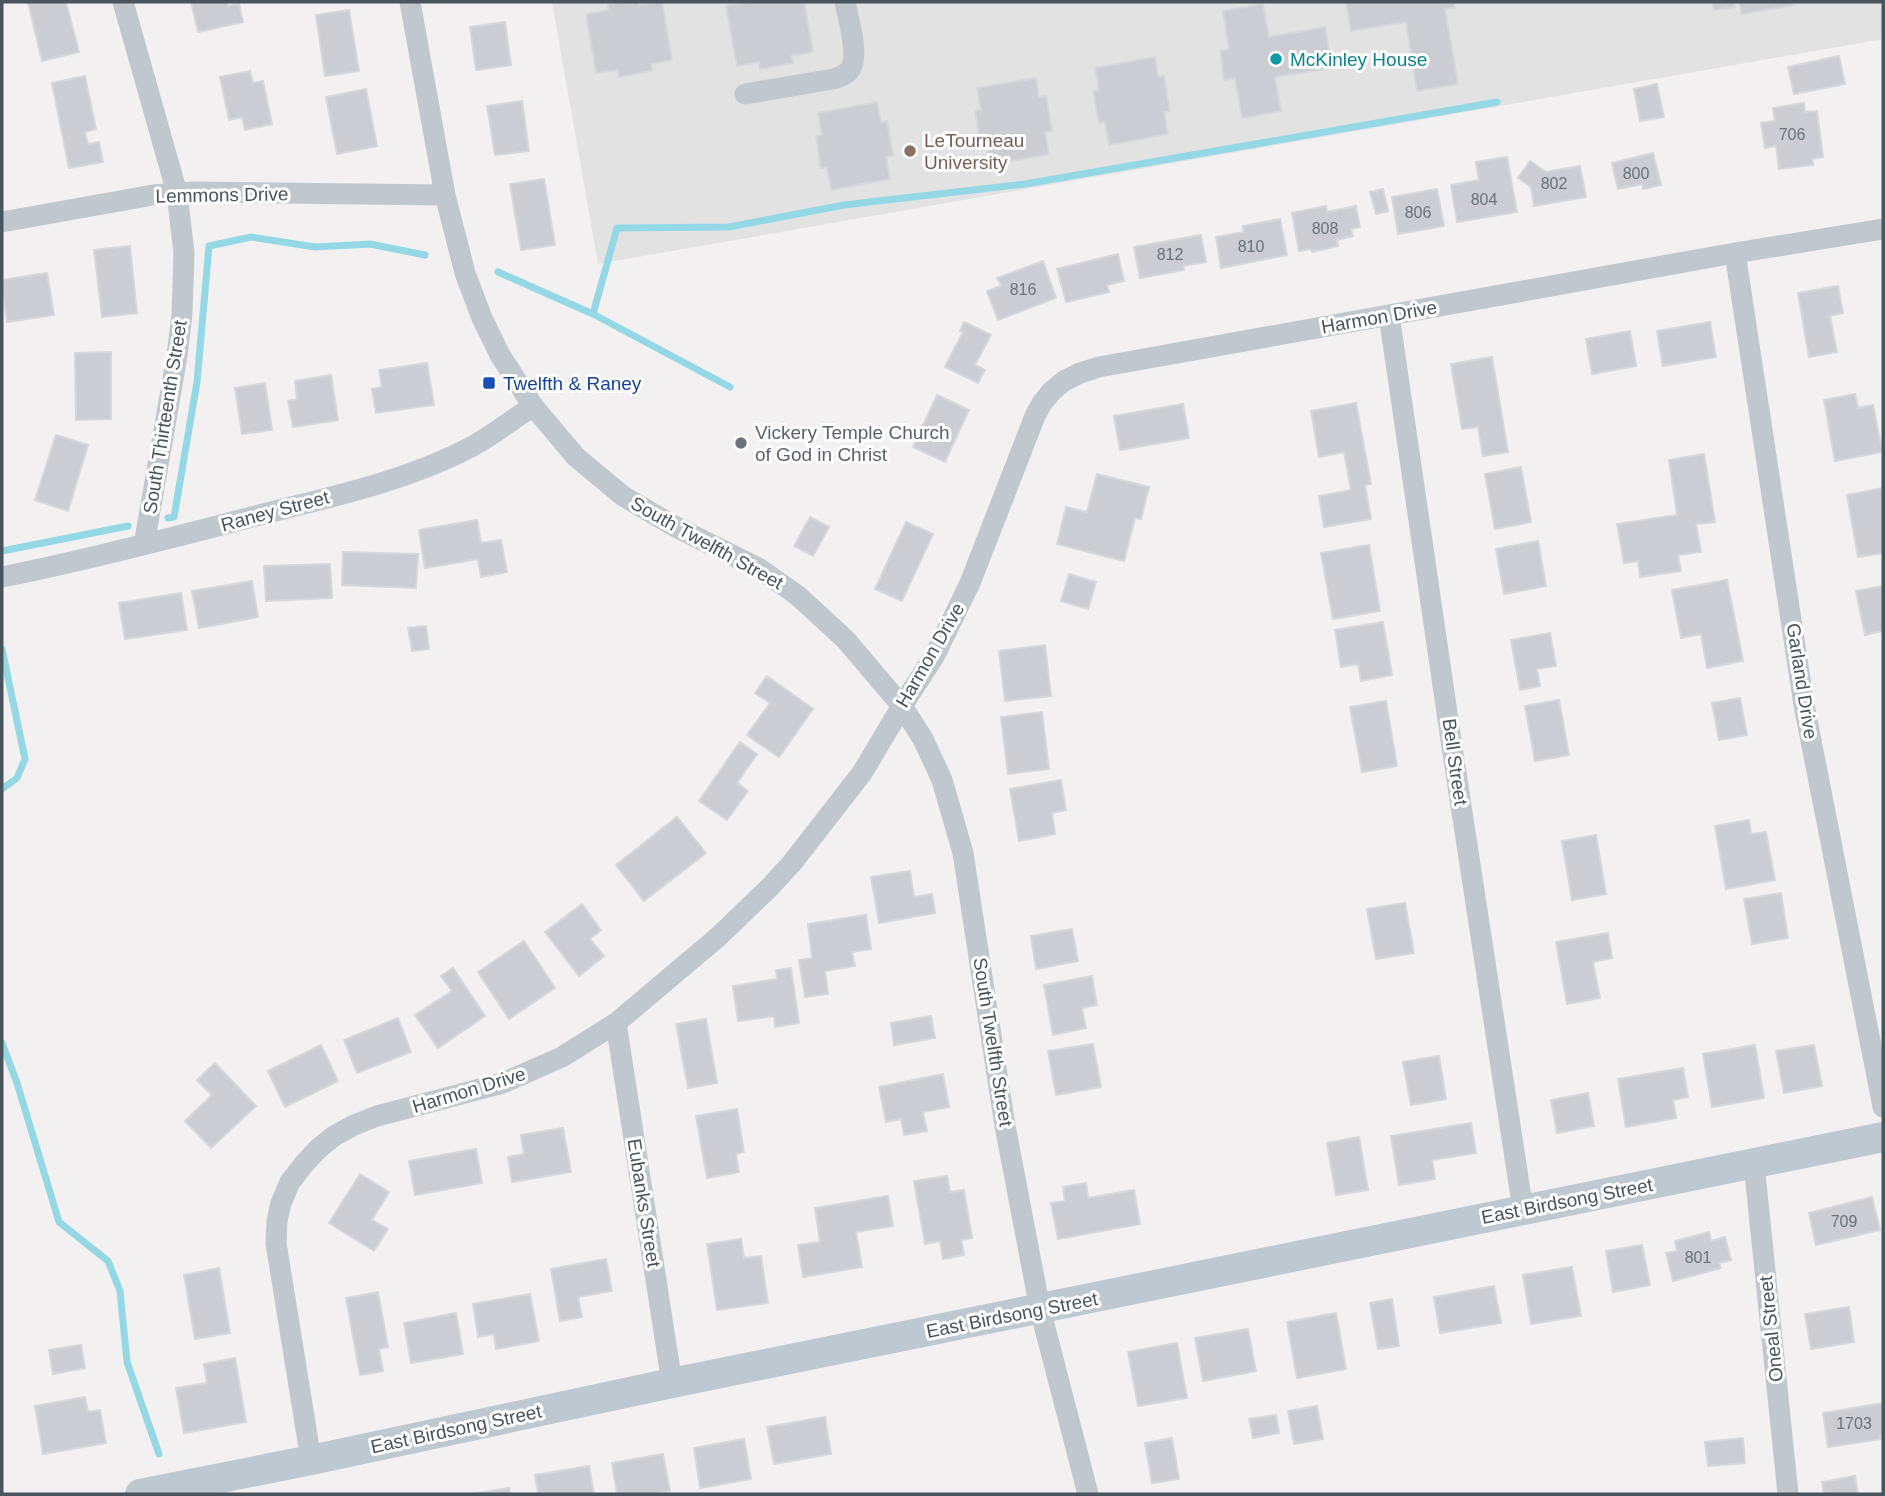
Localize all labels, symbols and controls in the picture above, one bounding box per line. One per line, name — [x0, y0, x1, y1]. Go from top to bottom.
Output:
place label: McKinley House — [1290, 49, 1427, 70]
marker: McKinley House — [1268, 51, 1284, 67]
house number: 706 — [1779, 126, 1805, 143]
place label: LeTourneau University — [924, 130, 1024, 173]
marker: LeTourneau University — [902, 143, 918, 159]
house number: 800 — [1623, 165, 1649, 182]
house number: 802 — [1541, 175, 1567, 192]
street label: Lemmons Drive — [155, 183, 289, 207]
house number: 804 — [1471, 191, 1497, 208]
house number: 806 — [1405, 204, 1431, 221]
house number: 808 — [1312, 220, 1338, 237]
house number: 810 — [1238, 238, 1264, 255]
house number: 812 — [1157, 246, 1183, 263]
house number: 816 — [1010, 281, 1036, 298]
street label: Harmon Drive — [1319, 296, 1439, 338]
street label: South Thirteenth Street — [139, 318, 191, 515]
place label: Twelfth & Raney — [503, 373, 642, 394]
marker: Twelfth & Raney — [481, 375, 497, 391]
place label: Vickery Temple Church of God in Christ — [755, 422, 950, 465]
marker: Vickery Temple Church of God in Christ — [733, 435, 749, 451]
street label: Raney Street — [219, 486, 332, 535]
street label: South Twelfth Street — [627, 492, 787, 594]
street label: Harmon Drive — [892, 599, 968, 711]
street label: Garland Drive — [1782, 621, 1822, 741]
street label: Bell Street — [1439, 717, 1472, 808]
street label: South Twelfth Street — [969, 956, 1017, 1129]
street label: Harmon Drive — [410, 1063, 528, 1117]
street label: Eubanks Street — [623, 1137, 665, 1270]
street label: East Birdsong Street — [1479, 1174, 1655, 1228]
house number: 709 — [1831, 1213, 1857, 1230]
house number: 801 — [1685, 1249, 1711, 1266]
street label: Oneal Street — [1755, 1274, 1787, 1383]
street label: East Birdsong Street — [924, 1288, 1100, 1342]
street label: East Birdsong Street — [369, 1400, 544, 1457]
house number: 1703 — [1836, 1415, 1872, 1432]

